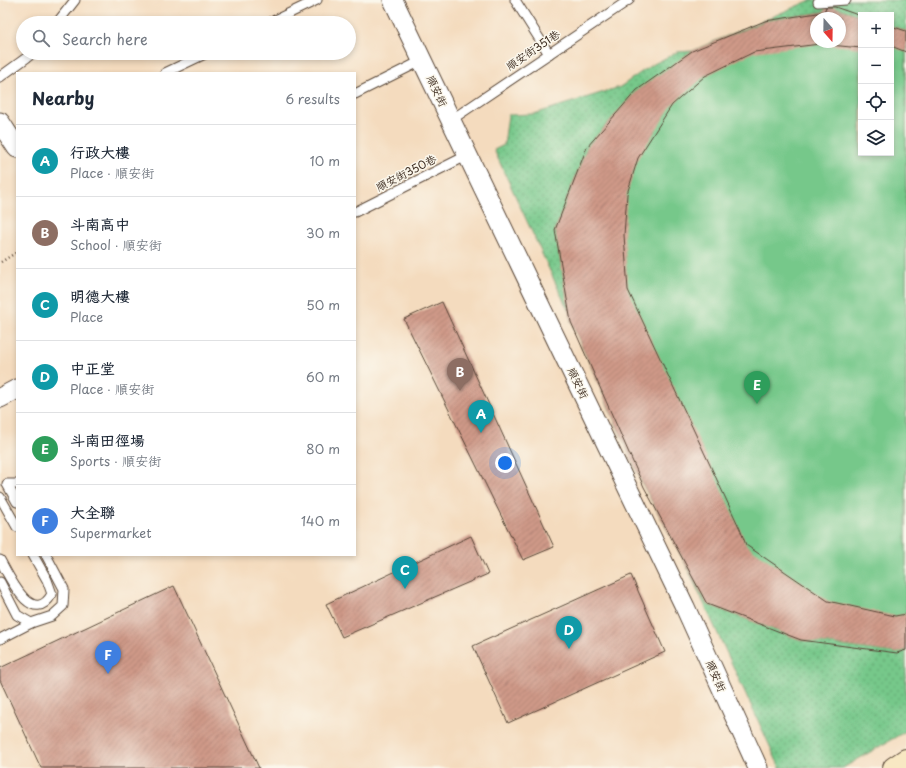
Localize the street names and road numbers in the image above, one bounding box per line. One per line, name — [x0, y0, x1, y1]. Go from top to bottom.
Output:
street label: 順安街351巷 — [502, 25, 563, 74]
street label: 順安街 — [423, 72, 453, 110]
street label: 順安街350巷 — [372, 150, 439, 195]
street label: 順安街 — [564, 364, 594, 402]
street label: 順安街 — [702, 657, 731, 695]

